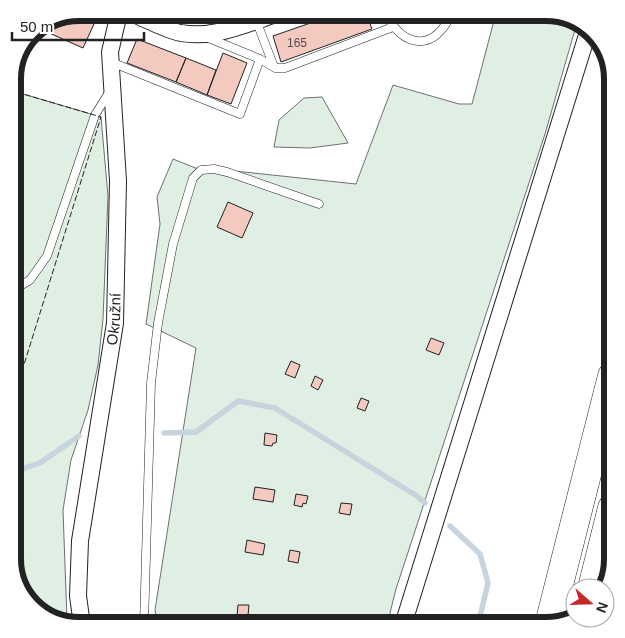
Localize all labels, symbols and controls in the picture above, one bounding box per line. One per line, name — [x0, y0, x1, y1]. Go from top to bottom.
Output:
scale bar — [12, 10, 145, 42]
text: 50 m — [20, 18, 53, 35]
house number: 165 — [287, 36, 307, 50]
street label: Okružní — [103, 292, 124, 346]
north arrow — [565, 578, 615, 628]
text: N — [593, 600, 611, 615]

